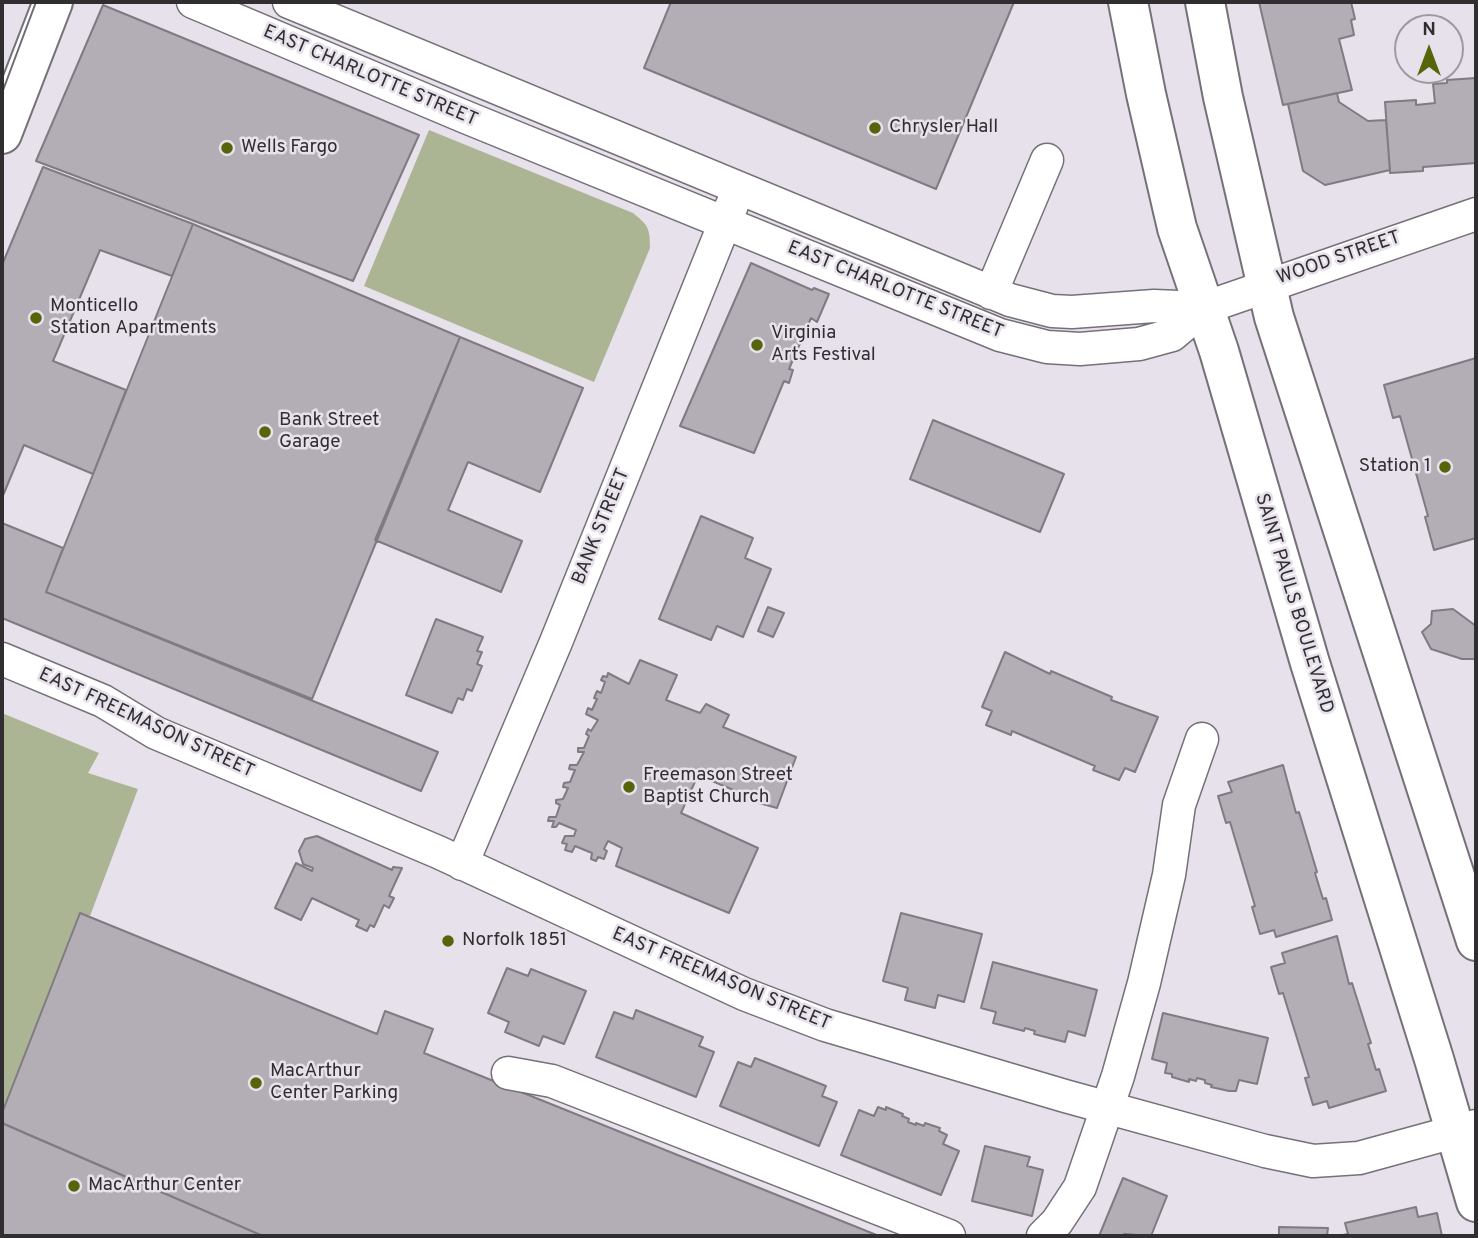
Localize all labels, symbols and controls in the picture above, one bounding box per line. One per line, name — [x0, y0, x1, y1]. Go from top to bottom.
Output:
north arrow — [1394, 14, 1464, 84]
text: N — [1422, 18, 1436, 42]
street label: EAST CHARLOTTE STREET — [259, 21, 481, 133]
place label: Chrysler Hall — [889, 117, 998, 139]
marker: Chrysler Hall — [867, 120, 883, 136]
place label: Wells Fargo — [241, 137, 338, 159]
marker: Wells Fargo — [219, 140, 235, 156]
street label: WOOD STREET — [1274, 227, 1404, 291]
street label: EAST CHARLOTTE STREET — [784, 237, 1006, 345]
place label: Monticello Station Apartments — [50, 296, 217, 340]
marker: Monticello Station Apartments — [28, 310, 44, 326]
place label: Virginia Arts Festival — [771, 323, 876, 367]
marker: Virginia Arts Festival — [749, 337, 765, 353]
place label: Bank Street Garage — [279, 410, 379, 454]
marker: Bank Street Garage — [257, 424, 273, 440]
place label: Station 1 — [1359, 456, 1431, 478]
marker: Station 1 — [1437, 459, 1453, 475]
street label: BANK STREET — [568, 466, 636, 588]
street label: SAINT PAULS BOULEVARD — [1249, 491, 1337, 717]
street label: EAST FREEMASON STREET — [35, 664, 257, 784]
place label: Freemason Street Baptist Church — [643, 765, 793, 809]
marker: Freemason Street Baptist Church — [621, 779, 637, 795]
street label: EAST FREEMASON STREET — [608, 924, 834, 1036]
place label: Norfolk 1851 — [462, 930, 567, 952]
marker: Norfolk 1851 — [440, 933, 456, 949]
place label: MacArthur Center Parking — [270, 1061, 398, 1105]
marker: MacArthur Center Parking — [248, 1075, 264, 1091]
place label: MacArthur Center — [88, 1175, 241, 1197]
marker: MacArthur Center — [66, 1178, 82, 1194]

